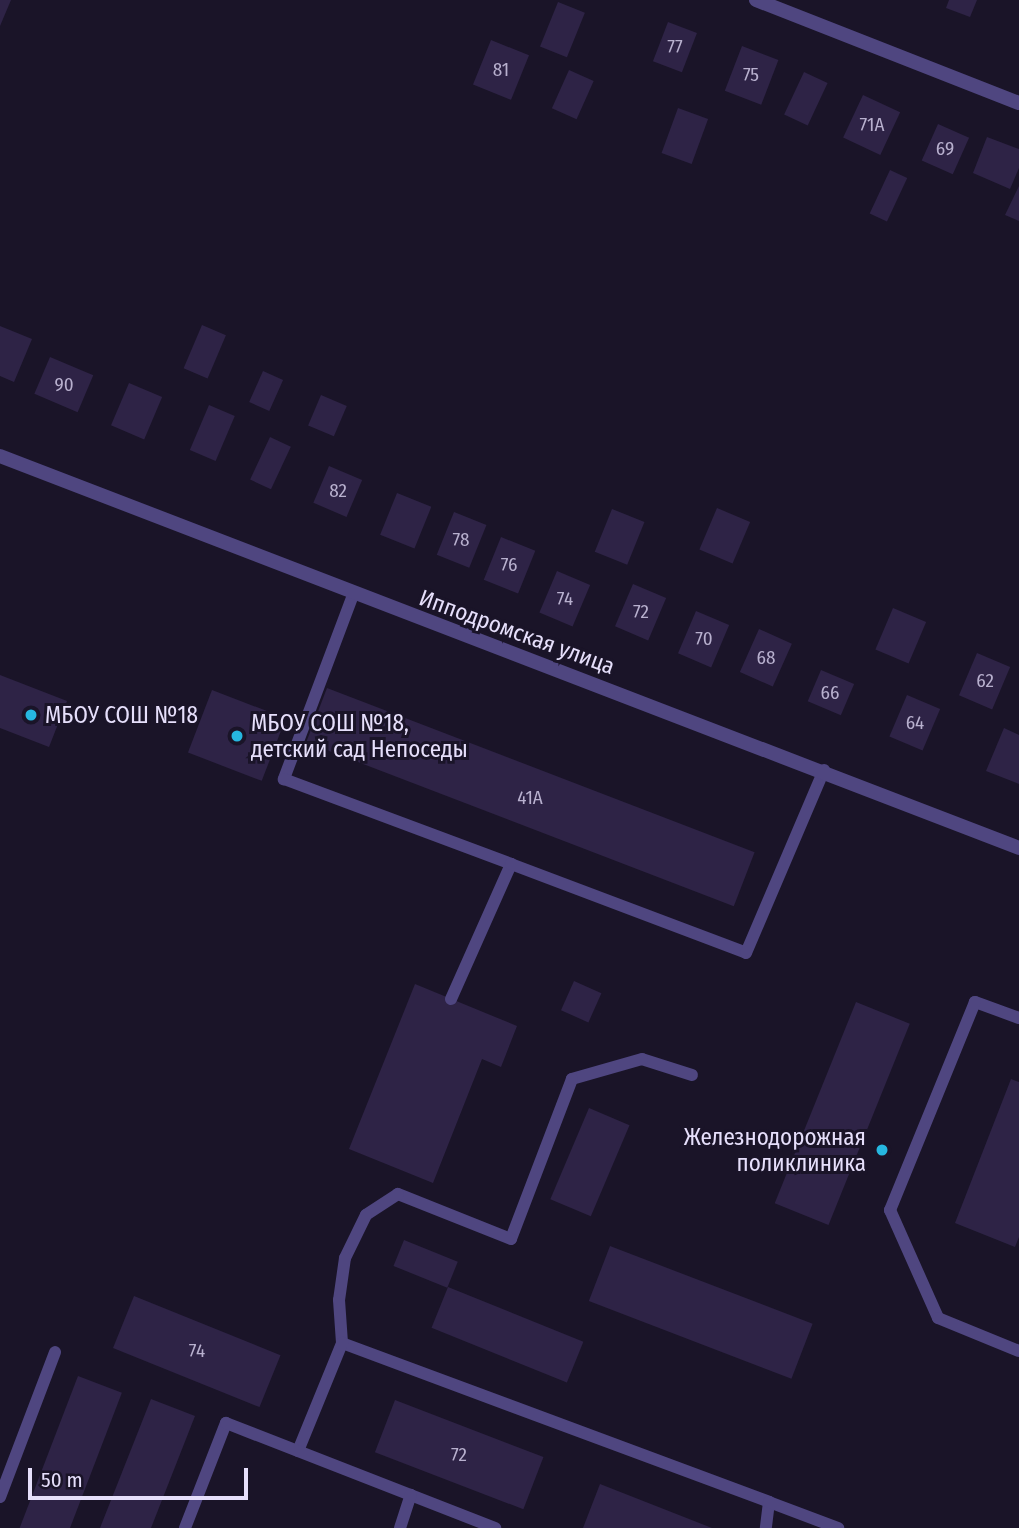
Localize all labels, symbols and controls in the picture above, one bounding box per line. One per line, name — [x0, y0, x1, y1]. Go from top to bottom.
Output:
house number: 77 — [667, 36, 683, 58]
house number: 81 — [493, 59, 509, 81]
house number: 75 — [743, 64, 759, 86]
house number: 71А — [860, 114, 884, 136]
house number: 69 — [936, 138, 954, 160]
house number: 90 — [54, 374, 74, 396]
house number: 82 — [329, 480, 347, 502]
house number: 78 — [453, 529, 469, 551]
house number: 76 — [501, 554, 517, 576]
street label: Ипподромская улица — [415, 584, 619, 680]
house number: 74 — [557, 588, 573, 610]
house number: 72 — [633, 601, 649, 623]
house number: 70 — [695, 628, 713, 650]
house number: 68 — [757, 647, 775, 669]
house number: 62 — [976, 670, 994, 692]
house number: 66 — [821, 682, 839, 704]
place label: МБОУ СОШ №18 — [45, 701, 198, 729]
marker: МБОУ СОШ №18 — [23, 707, 39, 723]
place label: МБОУ СОШ №18, детский сад Непоседы — [251, 709, 468, 763]
house number: 64 — [906, 712, 924, 734]
marker: МБОУ СОШ №18, детский сад Непоседы — [229, 728, 245, 744]
house number: 41А — [517, 787, 543, 809]
place label: Железнодорожная поликлиника — [684, 1123, 866, 1177]
marker: Железнодорожная поликлиника — [872, 1140, 892, 1160]
house number: 74 — [189, 1340, 205, 1362]
house number: 72 — [451, 1444, 467, 1466]
scale bar — [32, 1454, 252, 1498]
text: 50 m — [41, 1467, 83, 1493]

